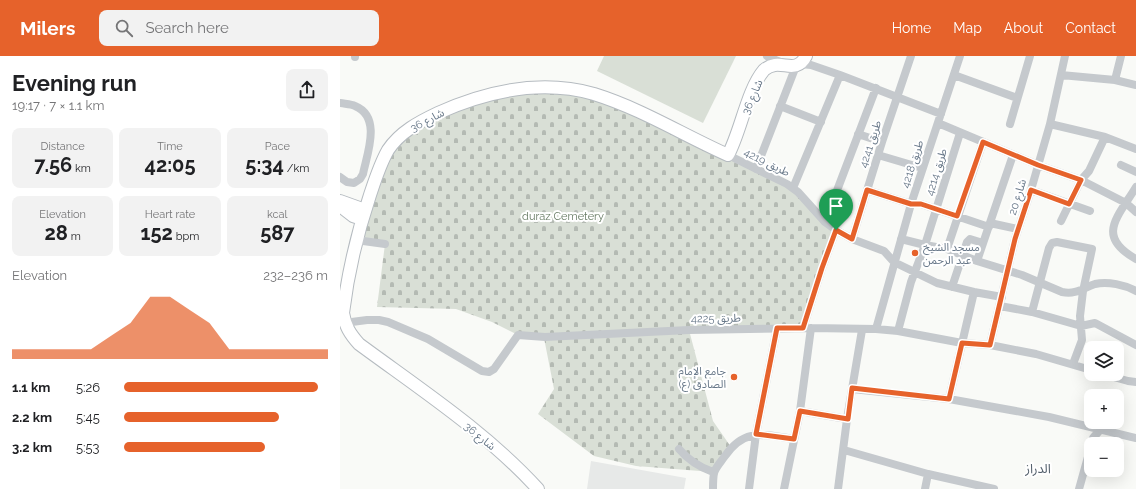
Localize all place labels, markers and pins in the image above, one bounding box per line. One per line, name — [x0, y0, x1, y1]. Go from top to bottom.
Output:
pin — [819, 189, 853, 230]
place label: مسجد الشيخ عبد الرحمن — [923, 241, 980, 267]
marker: مسجد الشيخ عبد الرحمن — [910, 248, 920, 258]
place label: جامع الإمام الصادق (ع) — [679, 365, 727, 392]
marker: جامع الإمام الصادق (ع) — [729, 372, 739, 382]

